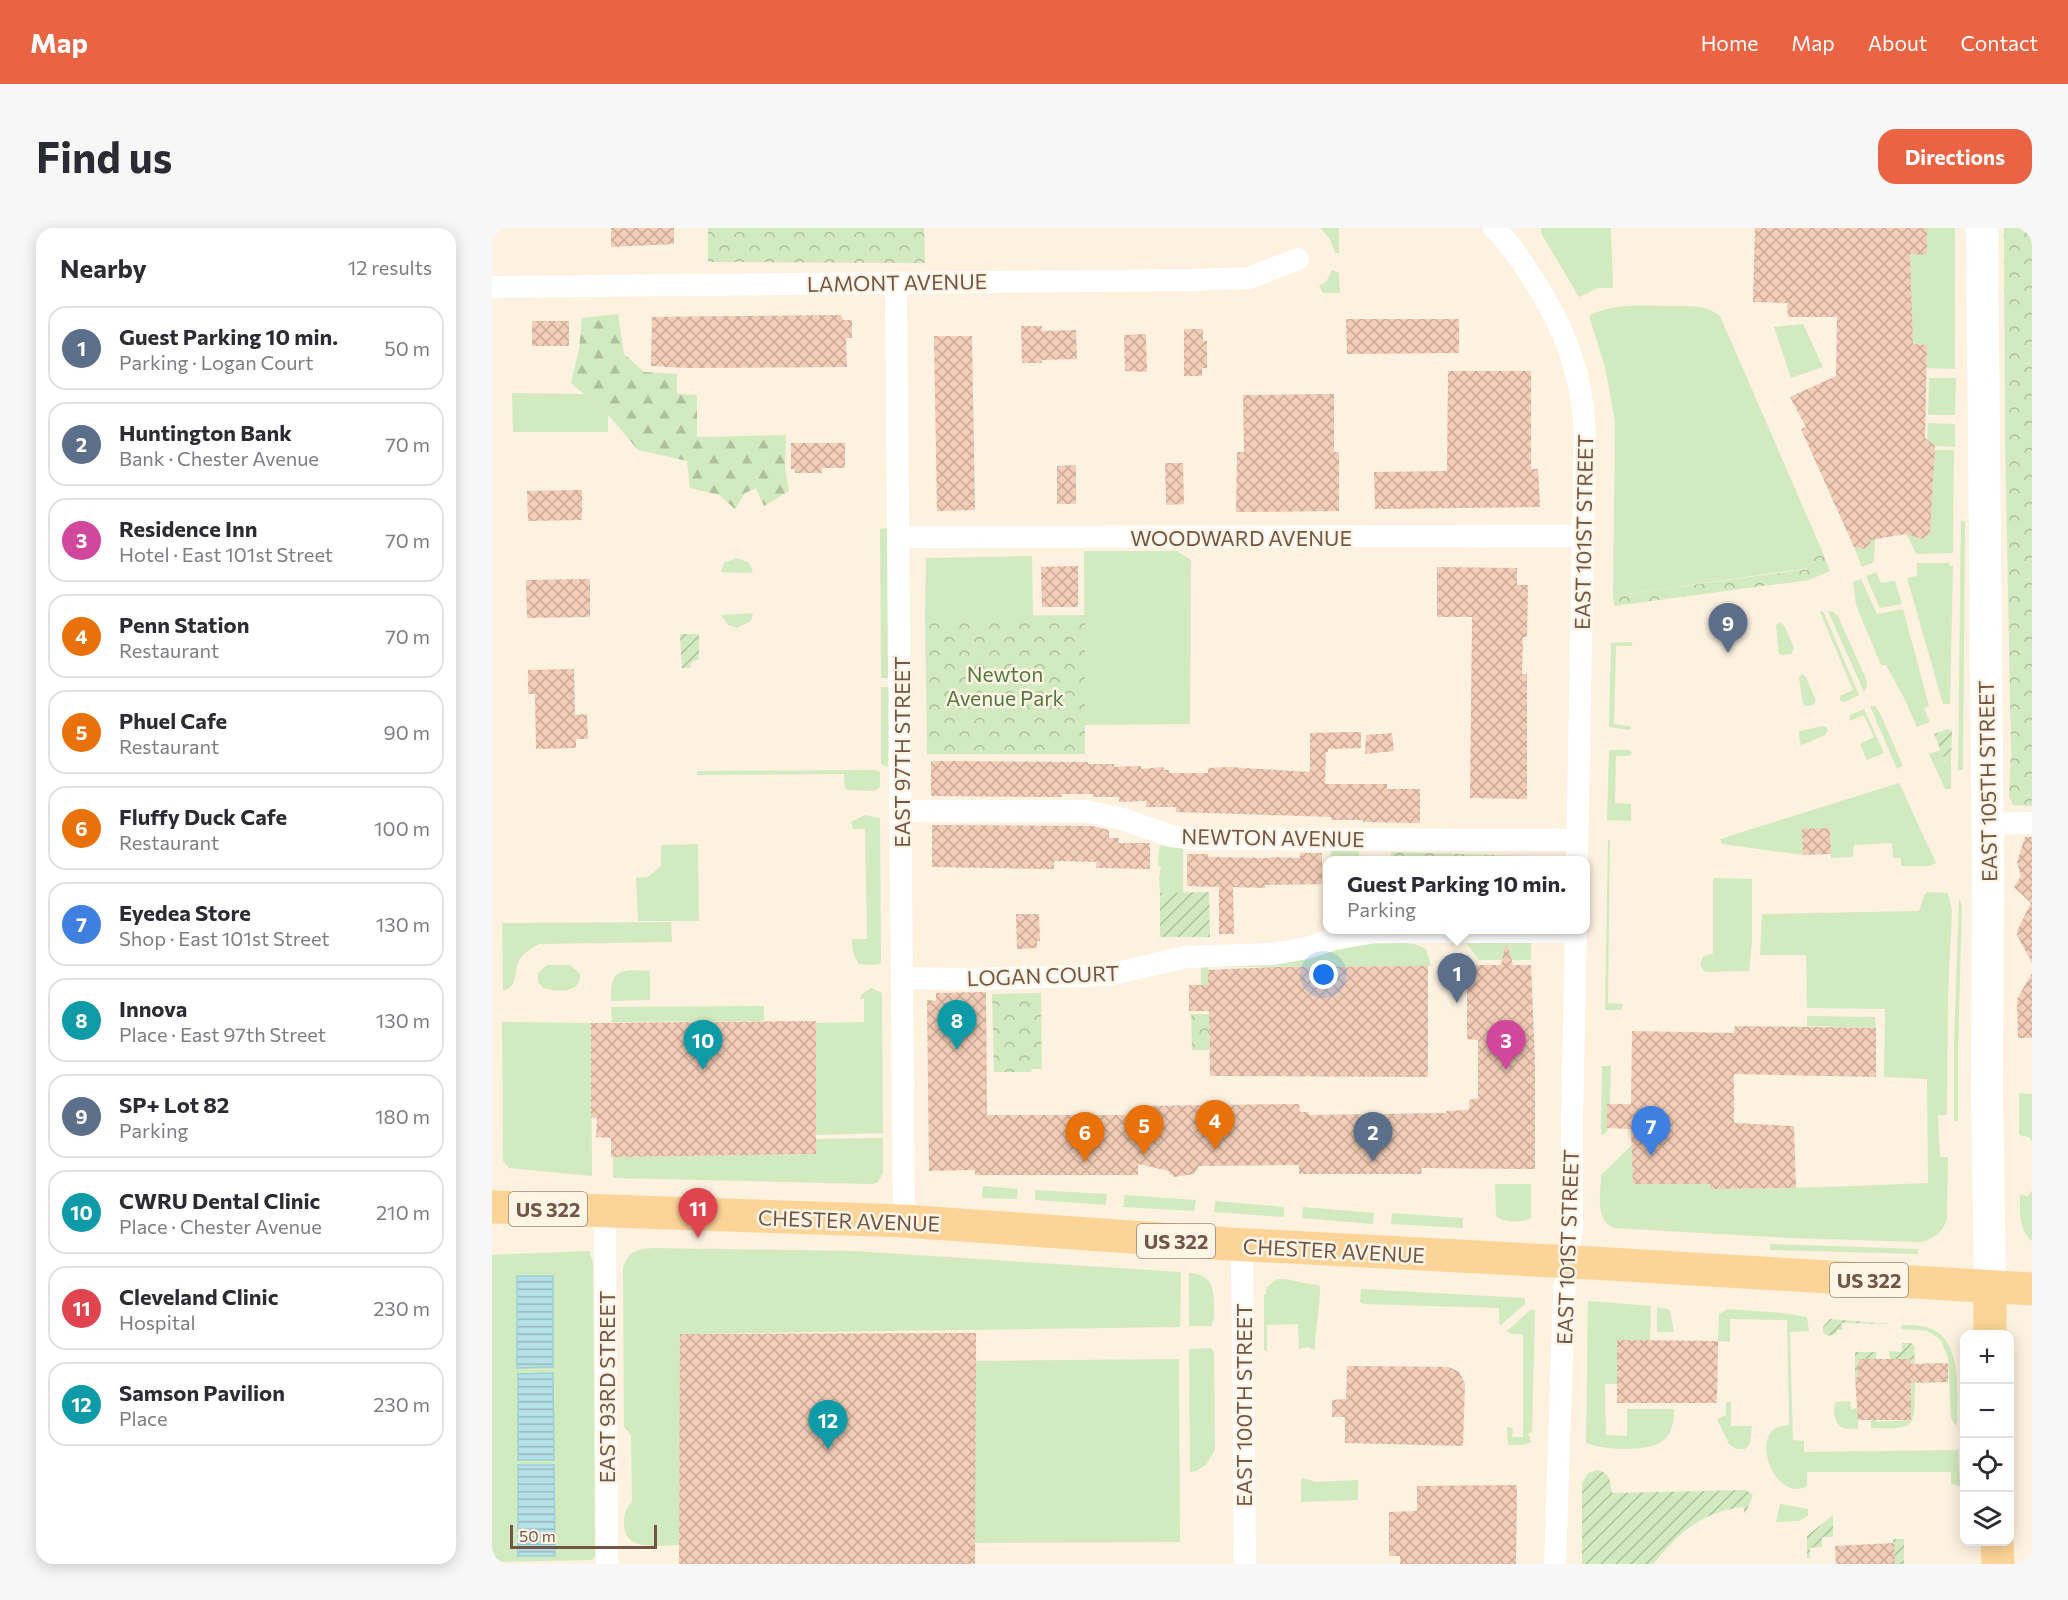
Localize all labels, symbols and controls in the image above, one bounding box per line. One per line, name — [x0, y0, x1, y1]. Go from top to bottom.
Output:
text: Map — [30, 25, 88, 59]
text: Home — [1701, 30, 1758, 55]
text: Map — [1791, 30, 1835, 55]
text: About — [1868, 30, 1927, 55]
text: Contact — [1960, 30, 2038, 55]
button: Directions — [1878, 129, 2032, 184]
text: Find us — [36, 130, 172, 182]
text: Nearby — [60, 252, 147, 283]
text: 12 results — [348, 255, 432, 279]
street label: LAMONT AVENUE — [807, 268, 987, 296]
text: Guest Parking 10 min. — [119, 323, 338, 350]
text: 1 — [77, 336, 86, 360]
text: 50 m — [384, 336, 430, 360]
text: Parking · Logan Court — [119, 350, 314, 374]
text: Huntington Bank — [119, 419, 292, 446]
text: 2 — [76, 432, 87, 456]
text: 70 m — [385, 432, 430, 456]
street label: EAST 101ST STREET — [1569, 434, 1597, 630]
text: Bank · Chester Avenue — [119, 446, 319, 470]
text: Residence Inn — [119, 515, 257, 542]
street label: WOODWARD AVENUE — [1130, 525, 1352, 550]
text: 3 — [76, 528, 87, 552]
text: 70 m — [385, 528, 430, 552]
text: Hotel · East 101st Street — [119, 542, 333, 566]
pin: 9 — [1708, 604, 1748, 653]
text: Penn Station — [119, 611, 249, 638]
text: 4 — [75, 624, 88, 648]
text: 70 m — [385, 624, 430, 648]
text: Restaurant — [119, 638, 219, 662]
street label: EAST 97TH STREET — [889, 656, 914, 848]
park label: Newton Avenue Park — [946, 661, 1064, 710]
street label: EAST 105TH STREET — [1973, 680, 2001, 882]
text: Phuel Cafe — [119, 707, 227, 734]
text: 5 — [76, 720, 87, 744]
text: 90 m — [384, 720, 430, 744]
text: Restaurant — [119, 734, 219, 758]
text: Fluffy Duck Cafe — [119, 803, 287, 830]
text: 6 — [75, 816, 88, 840]
text: 100 m — [374, 816, 430, 840]
street label: NEWTON AVENUE — [1181, 823, 1365, 851]
text: Restaurant — [119, 830, 219, 854]
popup — [1323, 856, 1590, 934]
text: Guest Parking 10 min. — [1347, 870, 1566, 897]
text: Parking — [1347, 897, 1416, 921]
text: Eyedea Store — [119, 899, 251, 926]
text: 7 — [76, 912, 87, 936]
text: 130 m — [376, 912, 430, 936]
text: Shop · East 101st Street — [119, 926, 330, 950]
pin: 1 — [1438, 954, 1476, 1003]
street label: LOGAN COURT — [966, 960, 1120, 990]
your location — [1309, 960, 1338, 989]
text: Innova — [119, 995, 187, 1022]
pin: 8 — [938, 1000, 976, 1050]
text: 8 — [75, 1008, 88, 1032]
text: 130 m — [376, 1008, 430, 1032]
pin: 10 — [684, 1020, 722, 1070]
pin: 3 — [1486, 1020, 1526, 1070]
text: Place · East 97th Street — [119, 1022, 326, 1046]
text: SP+ Lot 82 — [119, 1091, 229, 1118]
pin: 4 — [1196, 1100, 1234, 1150]
text: 9 — [75, 1104, 88, 1128]
text: 180 m — [375, 1104, 430, 1128]
pin: 5 — [1124, 1106, 1164, 1155]
pin: 7 — [1632, 1106, 1670, 1156]
pin: 6 — [1066, 1112, 1104, 1162]
pin: 2 — [1354, 1112, 1392, 1162]
text: Parking — [119, 1118, 188, 1142]
street label: EAST 101ST STREET — [1551, 1149, 1583, 1345]
text: CWRU Dental Clinic — [119, 1187, 320, 1214]
pin: 11 — [678, 1188, 718, 1238]
road number: US 322 — [509, 1192, 587, 1226]
text: 10 — [70, 1200, 93, 1224]
text: 210 m — [376, 1200, 430, 1224]
street label: CHESTER AVENUE — [758, 1204, 940, 1236]
text: Place · Chester Avenue — [119, 1214, 322, 1238]
road number: US 322 — [1137, 1224, 1215, 1258]
street label: CHESTER AVENUE — [1242, 1233, 1426, 1267]
road number: US 322 — [1830, 1263, 1908, 1297]
text: Cleveland Clinic — [119, 1283, 278, 1310]
street label: EAST 93RD STREET — [594, 1291, 619, 1483]
text: 11 — [72, 1296, 91, 1320]
text: 230 m — [373, 1296, 430, 1320]
street label: EAST 100TH STREET — [1231, 1303, 1256, 1507]
text: Hospital — [119, 1310, 196, 1334]
map controls — [1960, 1330, 2014, 1546]
button: + — [1960, 1330, 2014, 1384]
text: Samson Pavilion — [119, 1379, 285, 1406]
button: − — [1960, 1384, 2014, 1438]
text: 12 — [71, 1392, 92, 1416]
text: 230 m — [373, 1392, 430, 1416]
pin: 12 — [808, 1400, 848, 1450]
text: Place — [119, 1406, 168, 1430]
button: locate — [1960, 1438, 2014, 1492]
button: layers — [1960, 1492, 2014, 1546]
scale bar — [510, 1522, 657, 1550]
text: 50 m — [519, 1526, 556, 1545]

